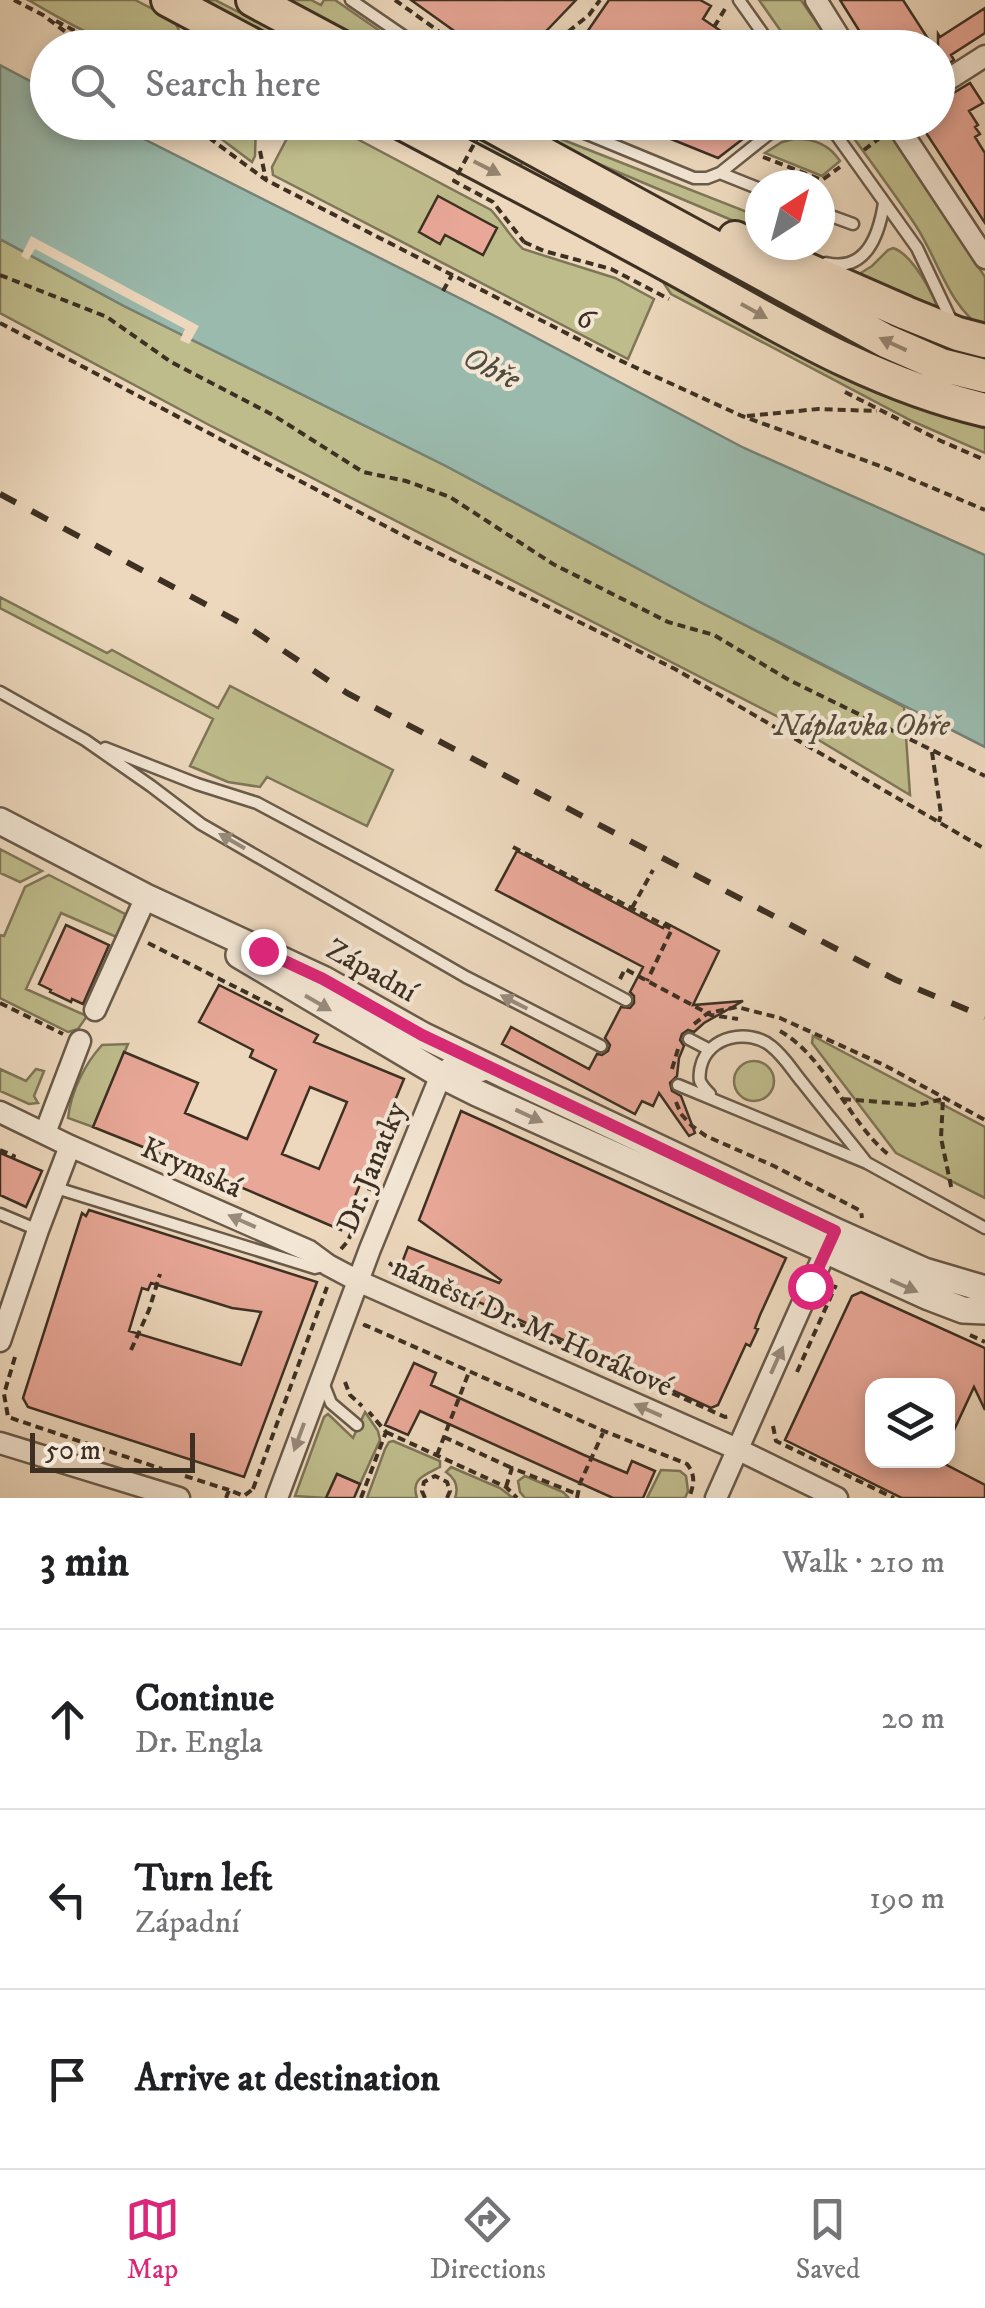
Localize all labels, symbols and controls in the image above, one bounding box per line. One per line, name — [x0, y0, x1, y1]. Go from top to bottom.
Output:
search box — [30, 30, 955, 140]
icon: search — [65, 58, 120, 113]
text: Search here — [145, 61, 321, 109]
one-way arrow — [472, 159, 501, 176]
north arrow — [745, 170, 835, 260]
street label: 6 — [570, 299, 602, 340]
one-way arrow — [739, 303, 768, 320]
one-way arrow — [878, 336, 907, 353]
water label: Ohře — [456, 338, 527, 400]
park label: Náplavka Ohře — [772, 708, 950, 745]
one-way arrow — [218, 833, 246, 851]
route end — [241, 929, 287, 975]
street label: Západní — [319, 931, 424, 1012]
one-way arrow — [304, 994, 332, 1012]
one-way arrow — [500, 994, 529, 1011]
street label: Dr. Janatky — [329, 1096, 416, 1238]
one-way arrow — [515, 1108, 544, 1125]
street label: Krymská — [135, 1130, 248, 1207]
one-way arrow — [227, 1213, 257, 1229]
street label: náměstí Dr. M. Horákové — [387, 1249, 679, 1406]
route start — [788, 1264, 834, 1310]
one-way arrow — [889, 1278, 919, 1294]
one-way arrow — [769, 1345, 785, 1375]
map controls — [865, 1378, 955, 1468]
button: layers — [865, 1378, 955, 1468]
one-way arrow — [633, 1402, 663, 1418]
one-way arrow — [290, 1423, 306, 1453]
scale bar — [30, 1428, 195, 1472]
text: 50 m — [45, 1433, 101, 1468]
text: 3 min — [40, 1537, 129, 1589]
text: Walk · 210 m — [782, 1543, 945, 1583]
text: Continue — [135, 1675, 274, 1723]
icon: ahead — [40, 1692, 95, 1747]
text: 20 m — [881, 1699, 945, 1739]
text: Dr. Engla — [135, 1723, 263, 1763]
text: Turn left — [135, 1855, 273, 1903]
icon: left — [40, 1872, 95, 1927]
text: 190 m — [869, 1879, 945, 1919]
text: Západní — [135, 1903, 240, 1943]
icon: arrive — [40, 2052, 95, 2107]
text: Arrive at destination — [135, 2055, 440, 2103]
tab: Map — [125, 2192, 180, 2287]
tab: Directions — [430, 2192, 546, 2287]
tab: Saved — [796, 2192, 860, 2287]

